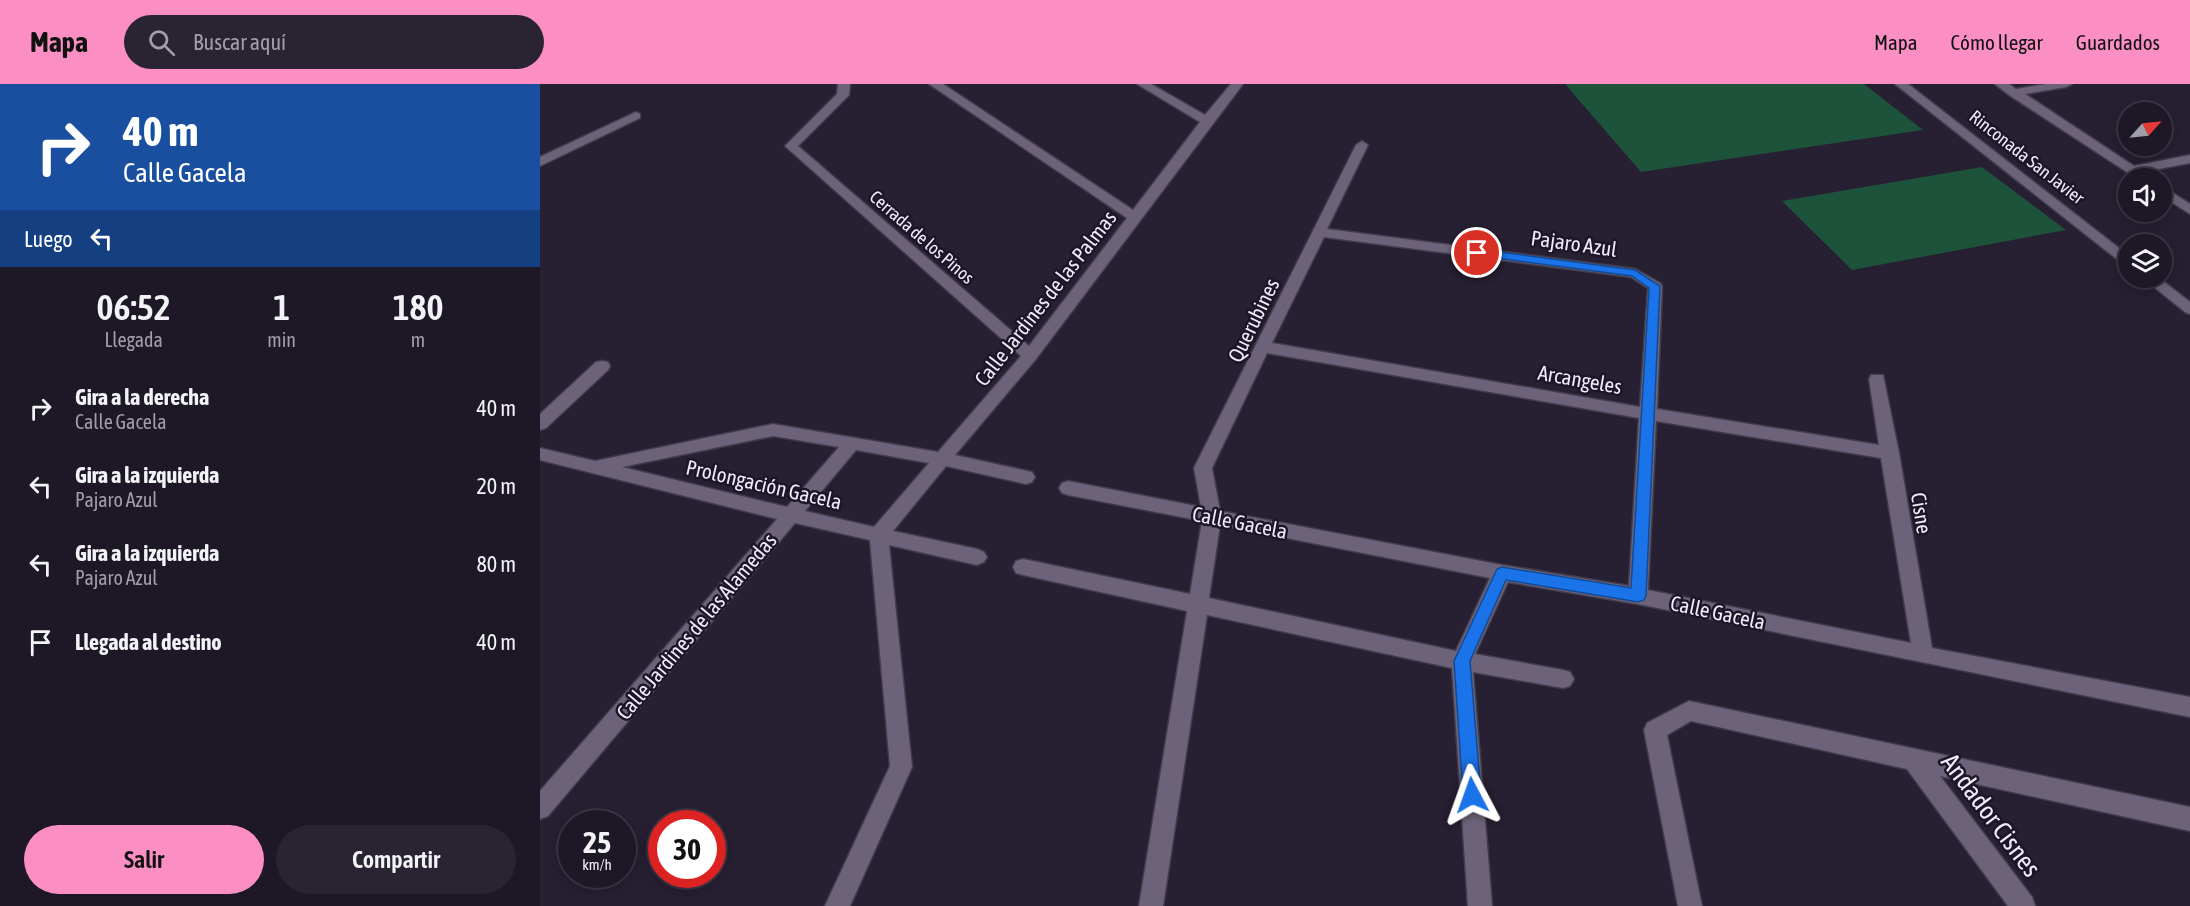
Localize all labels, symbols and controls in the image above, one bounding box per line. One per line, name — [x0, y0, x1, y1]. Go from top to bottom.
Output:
search box — [124, 15, 544, 69]
text: Mapa — [30, 26, 88, 58]
icon: search — [145, 26, 178, 59]
text: Buscar aquí — [193, 29, 286, 55]
text: Mapa — [1874, 30, 1918, 54]
text: Cómo llegar — [1951, 30, 2043, 54]
text: Guardados — [2076, 30, 2160, 54]
north arrow — [2118, 102, 2172, 156]
map controls — [2118, 102, 2172, 288]
street label: Rinconada San Javier — [1965, 106, 2089, 209]
text: 40 m — [123, 107, 198, 155]
icon: right — [24, 108, 102, 186]
text: Calle Gacela — [123, 157, 247, 188]
button: sound — [2118, 168, 2172, 222]
street label: Cerrada de los Pinos — [866, 186, 978, 288]
street label: Calle Jardines de las Palmas — [969, 206, 1121, 390]
icon: left — [85, 222, 118, 255]
street label: Pajaro Azul — [1529, 225, 1619, 261]
text: Luego — [24, 226, 73, 252]
pin — [1451, 227, 1502, 278]
button: layers — [2118, 234, 2172, 288]
icon: arrive — [1460, 236, 1493, 269]
street label: Querubines — [1222, 274, 1284, 366]
text: 06:52 — [97, 286, 171, 328]
text: 1 — [273, 286, 290, 328]
text: 180 — [393, 286, 443, 328]
text: Llegada — [105, 328, 163, 351]
text: min — [267, 328, 296, 351]
text: m — [411, 328, 425, 351]
street label: Arcangeles — [1536, 360, 1624, 398]
text: Gira a la derecha — [75, 384, 209, 410]
icon: right — [24, 392, 57, 425]
text: 40 m — [476, 395, 516, 421]
text: Calle Gacela — [75, 410, 167, 433]
street label: Prolongación Gacela — [684, 454, 844, 514]
text: Gira a la izquierda — [75, 462, 219, 488]
icon: left — [24, 470, 57, 503]
text: 20 m — [476, 473, 516, 499]
text: Pajaro Azul — [75, 488, 158, 511]
street label: Cisne — [1907, 491, 1937, 535]
street label: Calle Gacela — [1191, 501, 1289, 543]
street label: Calle Jardines de las Alamedas — [611, 528, 781, 724]
text: Gira a la izquierda — [75, 540, 219, 566]
icon: left — [24, 548, 57, 581]
text: 80 m — [476, 551, 516, 577]
text: Pajaro Azul — [75, 566, 158, 589]
street label: Calle Gacela — [1669, 590, 1767, 634]
icon: arrive — [24, 626, 57, 659]
text: Llegada al destino — [75, 629, 222, 655]
text: 40 m — [476, 629, 516, 655]
street label: Andador Cisnes — [1935, 748, 2047, 882]
position arrow — [1440, 763, 1504, 827]
speed limit sign: 30 — [648, 810, 726, 888]
button: Salir — [24, 825, 264, 894]
button: Compartir — [276, 825, 516, 894]
text: 25 — [583, 825, 611, 859]
text: km/h — [582, 856, 612, 873]

